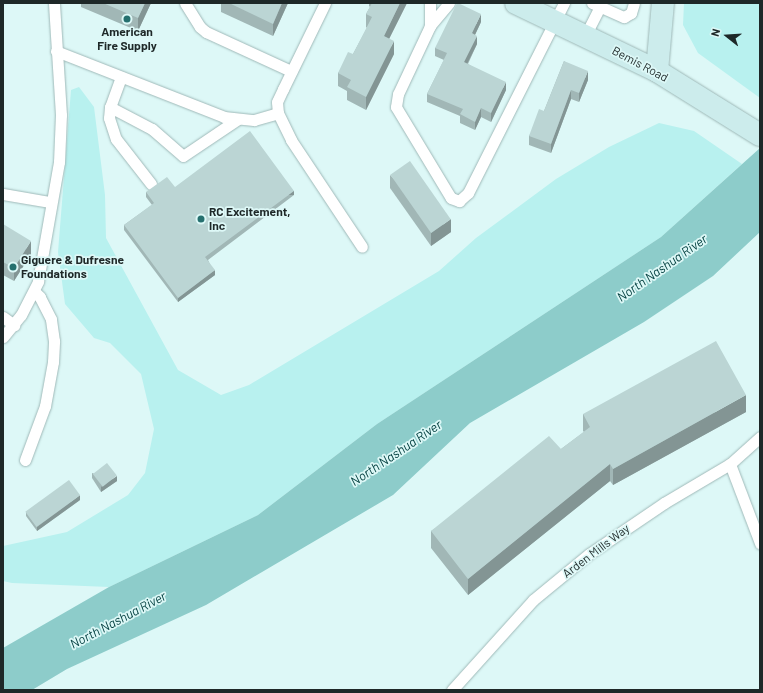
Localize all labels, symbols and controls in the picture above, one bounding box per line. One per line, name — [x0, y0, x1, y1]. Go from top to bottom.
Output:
marker: American Fire Supply — [122, 14, 132, 24]
north arrow — [707, 16, 747, 56]
place label: American Fire Supply — [97, 25, 157, 53]
text: N — [708, 27, 722, 38]
street label: Bemis Road — [609, 43, 671, 85]
place label: RC Excitement, Inc — [209, 205, 290, 233]
marker: RC Excitement, Inc — [196, 214, 206, 224]
water label: North Nashua River — [614, 231, 710, 305]
place label: Giguere & Dufresne Foundations — [21, 253, 124, 281]
marker: Giguere & Dufresne Foundations — [8, 262, 18, 272]
water label: North Nashua River — [347, 417, 445, 489]
street label: Arden Mills Way — [560, 521, 632, 581]
water label: North Nashua River — [67, 588, 169, 652]

